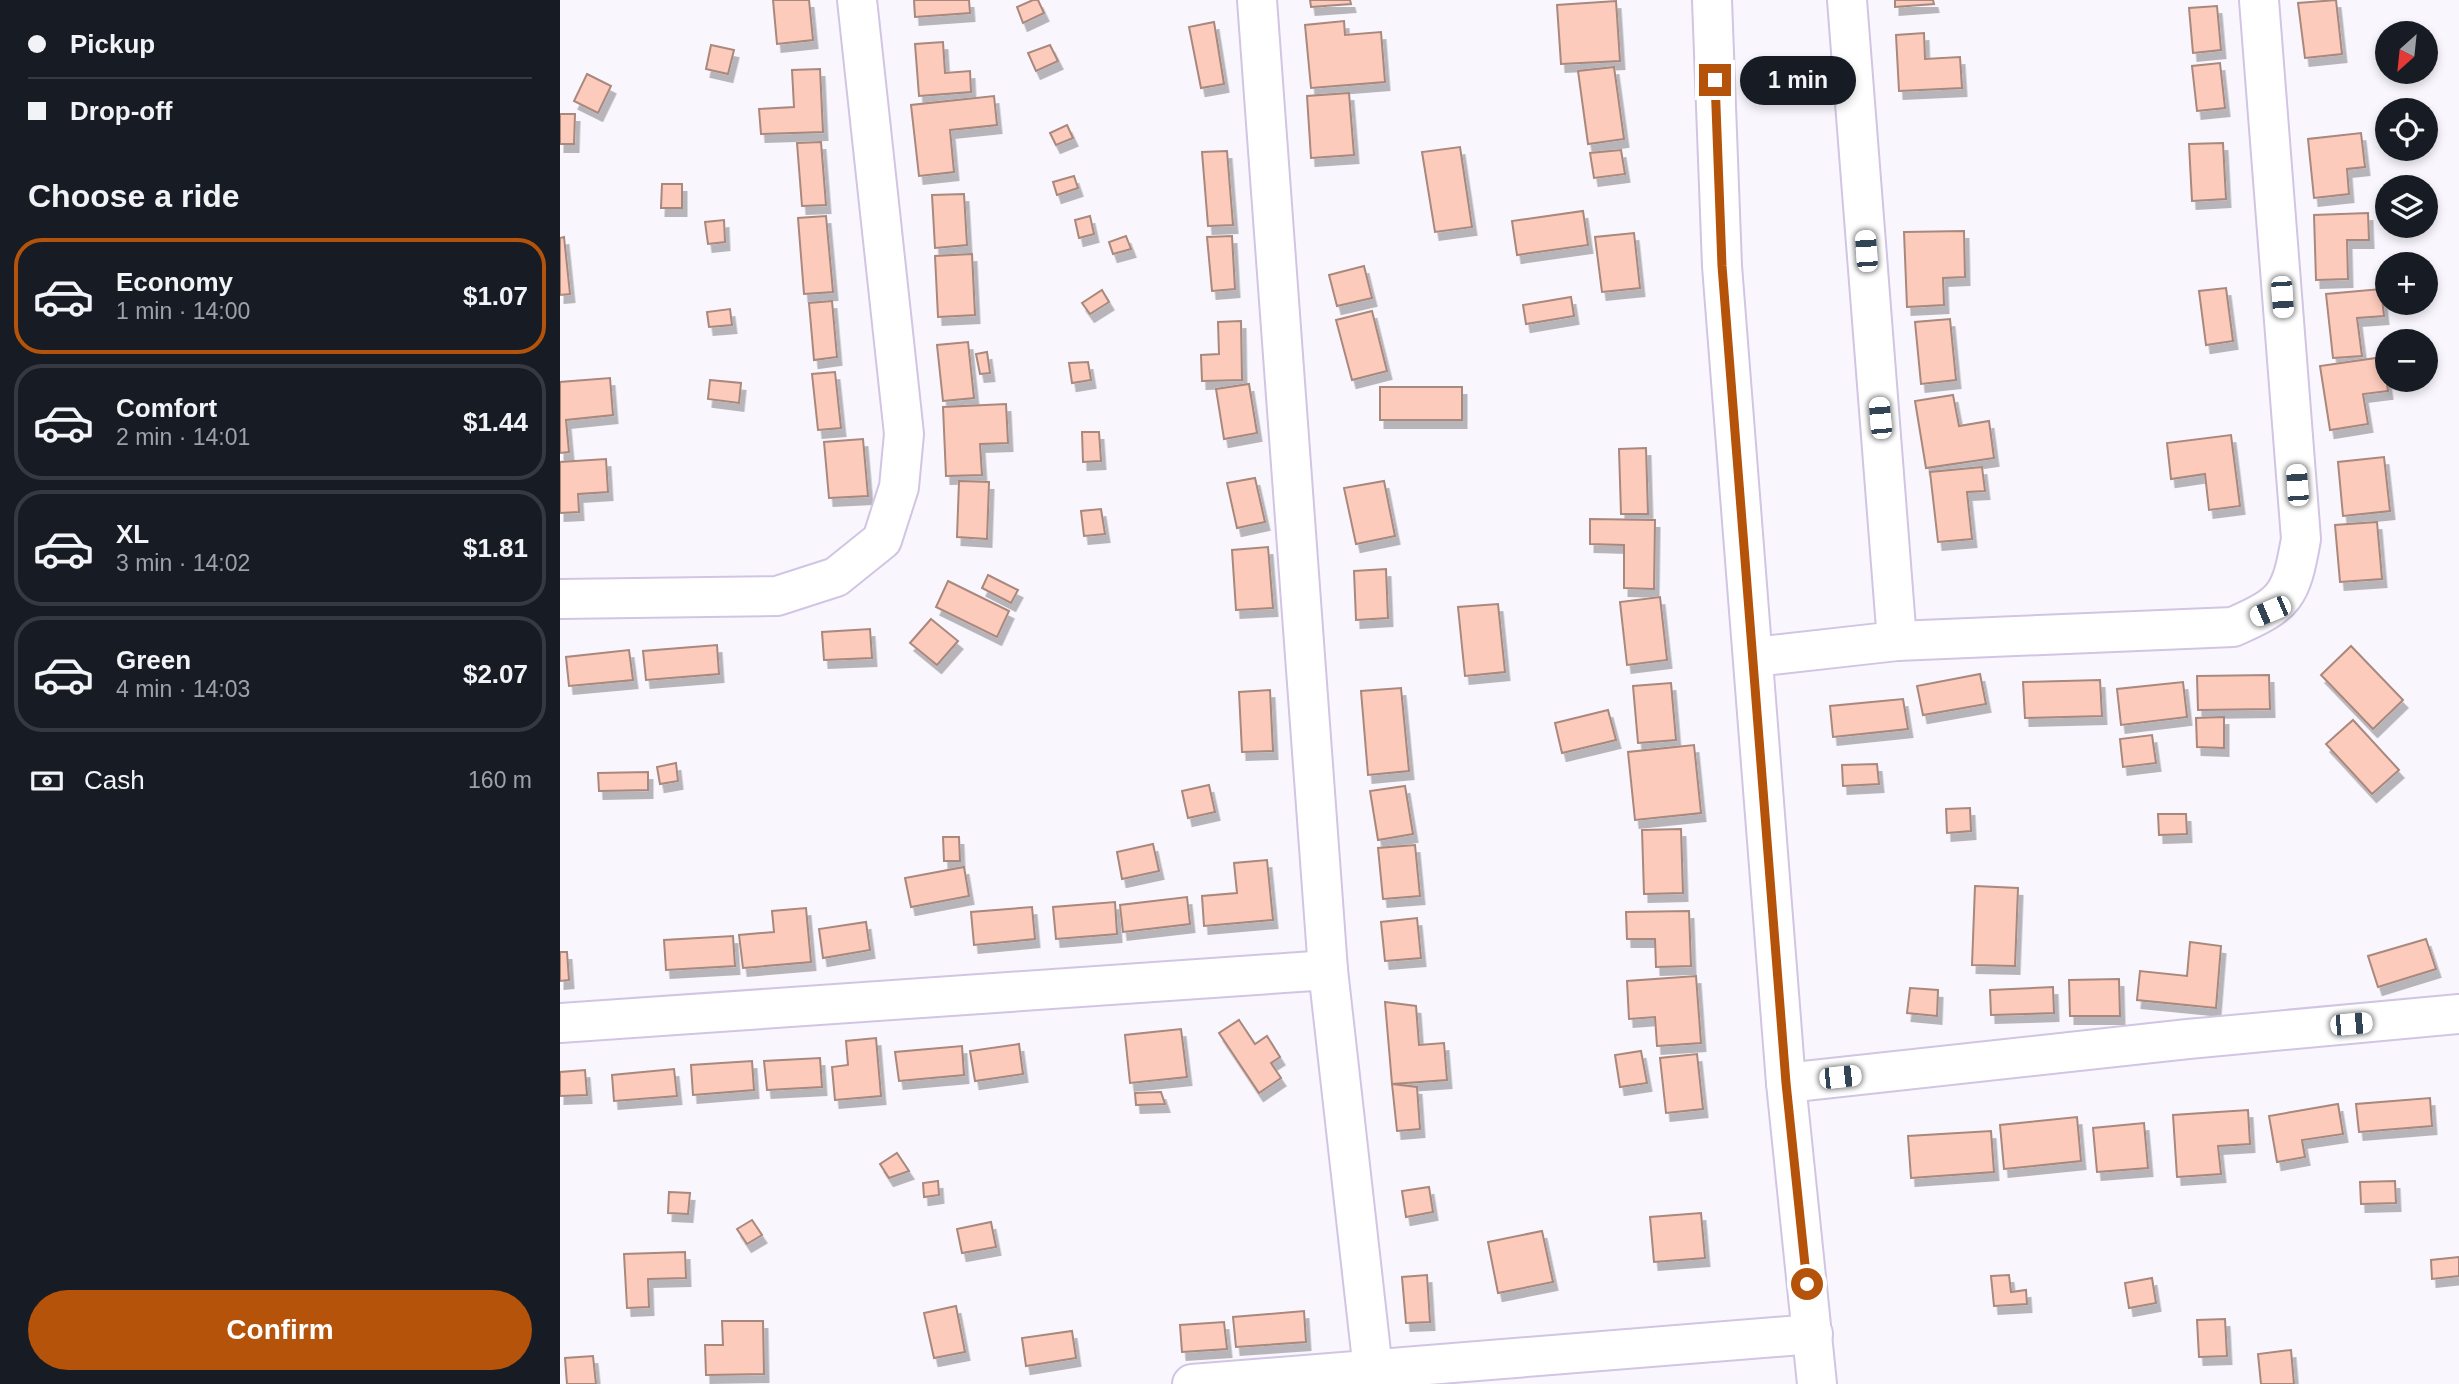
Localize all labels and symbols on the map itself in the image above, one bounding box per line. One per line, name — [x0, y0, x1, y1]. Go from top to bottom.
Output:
north arrow — [2375, 21, 2438, 84]
callout: 1 min — [1740, 56, 1855, 104]
route end — [1699, 64, 1731, 96]
car — [1855, 229, 1878, 273]
car — [2271, 275, 2294, 319]
car — [1868, 396, 1893, 440]
car — [2286, 463, 2309, 507]
car — [2247, 593, 2294, 629]
car — [2330, 1012, 2373, 1036]
car — [1819, 1064, 1862, 1090]
route start — [1791, 1268, 1823, 1300]

